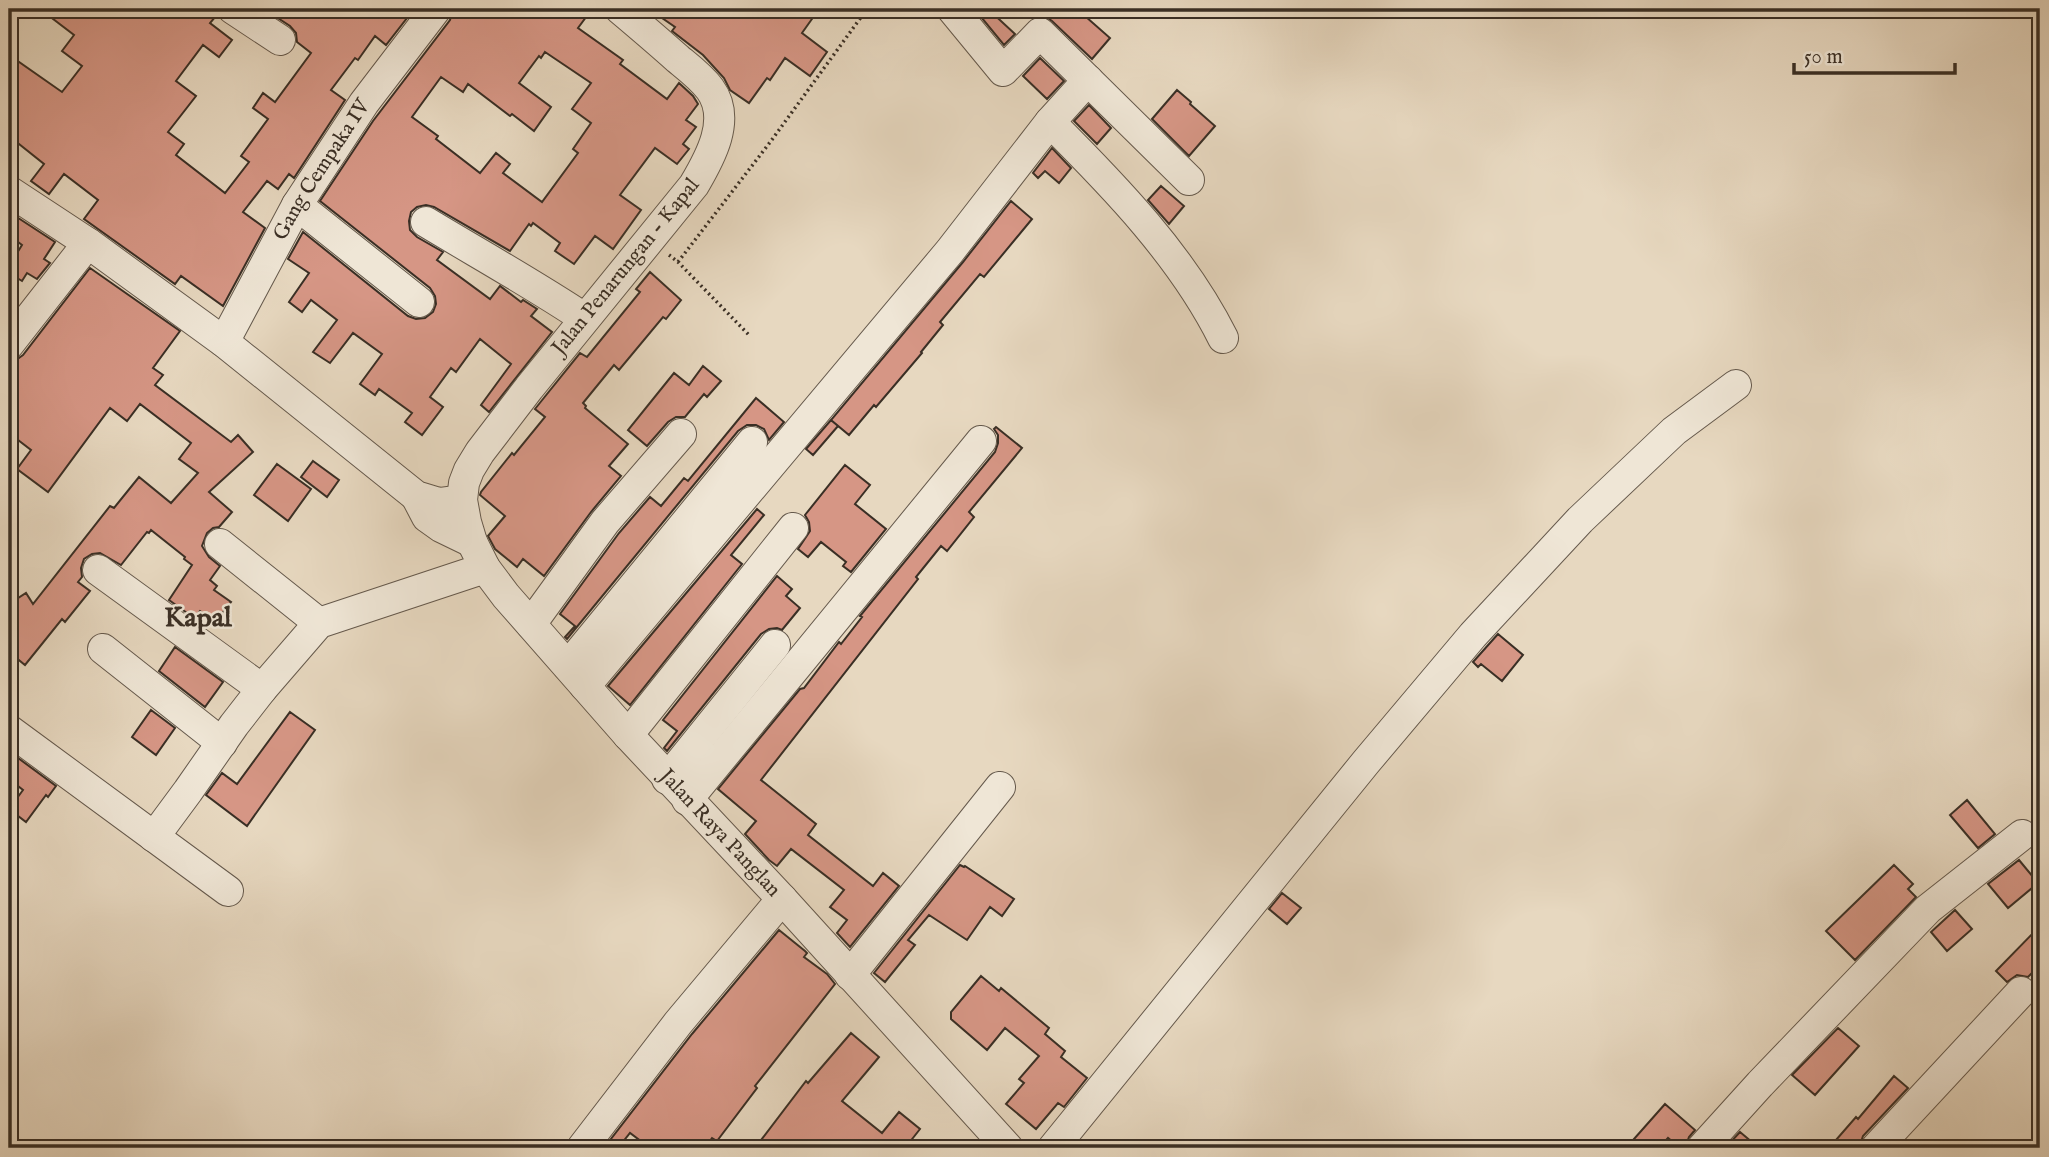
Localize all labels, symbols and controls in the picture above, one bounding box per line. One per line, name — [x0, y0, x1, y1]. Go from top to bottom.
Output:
scale bar — [1794, 32, 1954, 76]
text: 50 m — [1804, 44, 1843, 71]
street label: Gang Cempaka IV — [267, 93, 377, 245]
street label: Jalan Penarungan - Kapal — [545, 173, 706, 363]
district label: Kapal — [164, 601, 233, 636]
street label: Jalan Raya Panglan — [652, 762, 787, 903]

